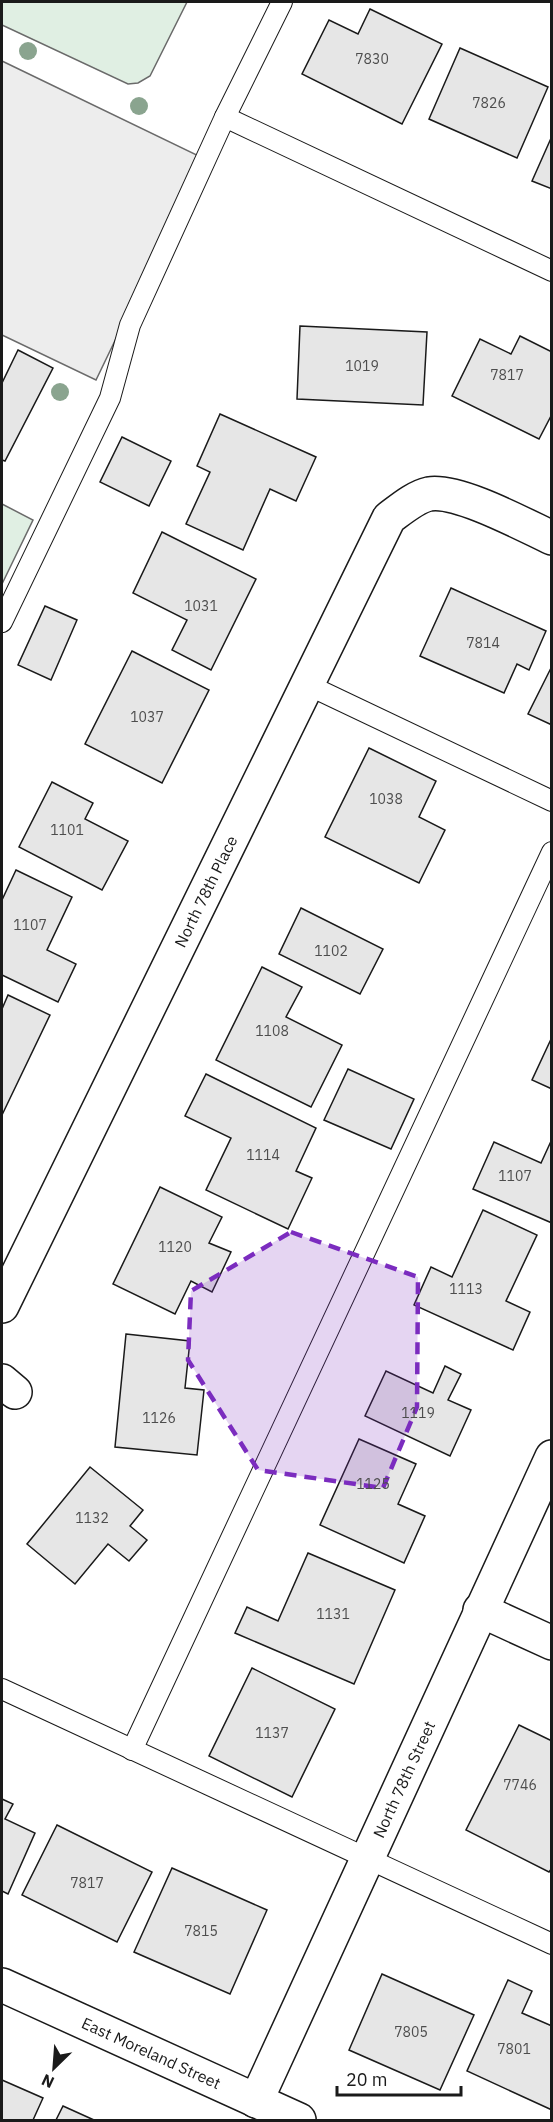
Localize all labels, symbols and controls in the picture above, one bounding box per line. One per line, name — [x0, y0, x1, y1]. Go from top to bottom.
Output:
house number: 7830 — [355, 50, 389, 68]
house number: 7826 — [472, 94, 506, 112]
house number: 1019 — [345, 357, 379, 375]
house number: 7817 — [490, 366, 524, 384]
house number: 1031 — [184, 597, 218, 615]
house number: 7814 — [466, 634, 500, 652]
house number: 1037 — [130, 708, 164, 726]
house number: 1038 — [369, 790, 403, 808]
house number: 1101 — [50, 821, 84, 839]
street label: North 78th Place — [170, 832, 242, 950]
house number: 1107 — [13, 916, 47, 934]
house number: 1102 — [314, 942, 348, 960]
house number: 1108 — [255, 1022, 289, 1040]
house number: 1114 — [246, 1146, 280, 1164]
house number: 1107 — [498, 1167, 532, 1185]
house number: 1120 — [158, 1238, 192, 1256]
house number: 1113 — [449, 1280, 483, 1298]
house number: 1119 — [401, 1404, 435, 1422]
house number: 1126 — [142, 1409, 176, 1427]
house number: 1125 — [356, 1475, 390, 1493]
house number: 1132 — [75, 1509, 109, 1527]
house number: 1131 — [316, 1605, 350, 1623]
street label: North 78th Street — [368, 1718, 439, 1841]
house number: 1137 — [255, 1724, 289, 1742]
house number: 7746 — [503, 1776, 537, 1794]
house number: 7817 — [70, 1874, 104, 1892]
house number: 7815 — [184, 1922, 218, 1940]
street label: East Moreland Street — [79, 2013, 224, 2093]
house number: 7805 — [394, 2023, 428, 2041]
north arrow — [24, 2038, 84, 2098]
house number: 7801 — [497, 2040, 531, 2058]
scale bar — [337, 2059, 462, 2097]
text: 20 m — [346, 2068, 388, 2091]
text: N — [38, 2070, 57, 2093]

